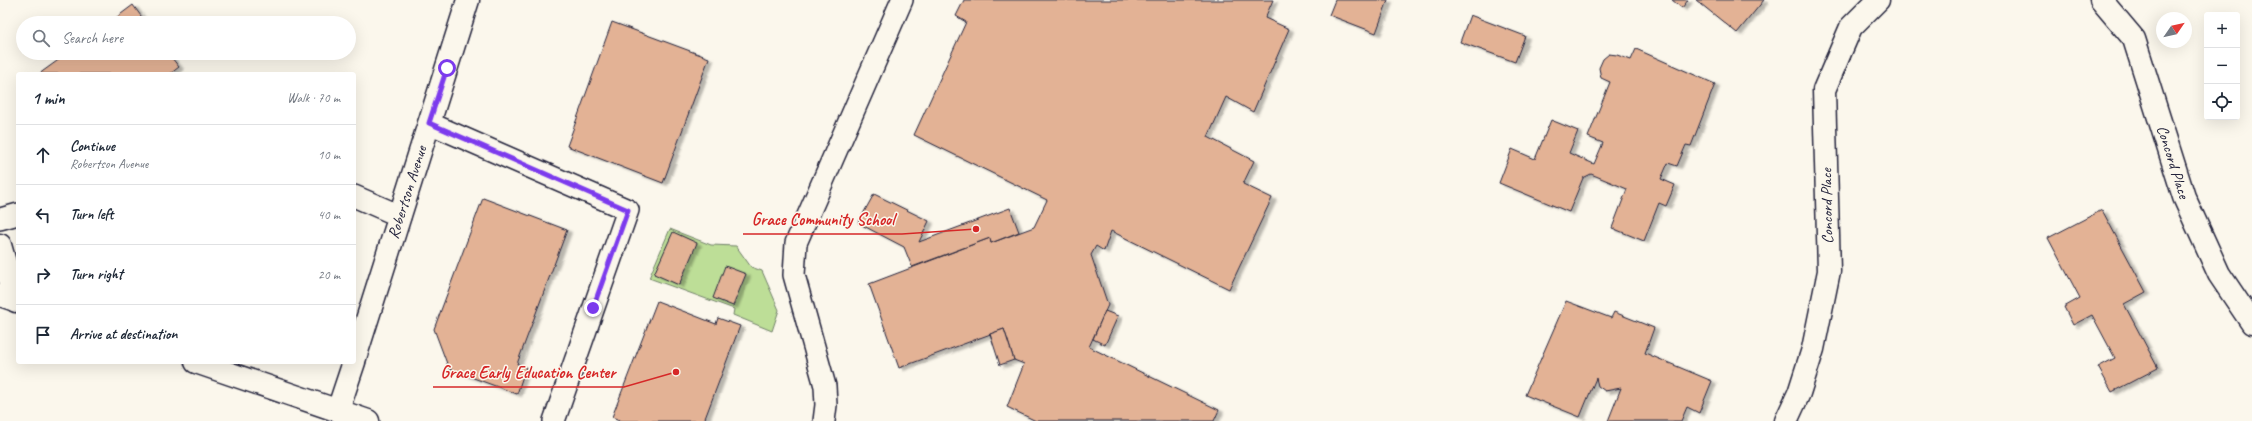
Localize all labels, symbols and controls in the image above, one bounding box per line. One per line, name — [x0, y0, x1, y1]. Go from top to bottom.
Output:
north arrow — [2156, 12, 2192, 48]
map controls — [2204, 12, 2240, 120]
button: + — [2204, 12, 2240, 48]
search box — [16, 16, 356, 60]
icon: search — [30, 27, 52, 49]
text: Search here — [62, 29, 123, 48]
button: − — [2204, 48, 2240, 84]
route start — [438, 59, 456, 77]
button: locate — [2204, 84, 2240, 120]
text: 1 min — [32, 88, 65, 109]
text: Walk · 70 m — [287, 90, 340, 106]
street label: Concord Place — [2152, 123, 2194, 203]
text: Continue — [70, 137, 115, 156]
street label: Robertson Avenue — [383, 142, 432, 241]
icon: ahead — [32, 144, 54, 166]
text: 10 m — [318, 147, 340, 163]
text: Robertson Avenue — [70, 156, 148, 172]
street label: Concord Place — [1816, 166, 1838, 244]
icon: left — [32, 204, 54, 226]
text: Turn left — [70, 205, 113, 224]
callout: Grace Community School — [743, 205, 902, 234]
text: 40 m — [318, 207, 340, 223]
text: Grace Community School — [752, 209, 898, 230]
icon: right — [32, 264, 54, 286]
text: Turn right — [70, 265, 123, 284]
text: 20 m — [318, 267, 340, 283]
route end — [584, 299, 602, 317]
icon: arrive — [32, 324, 54, 346]
text: Arrive at destination — [70, 325, 177, 344]
callout: Grace Early Education Center — [433, 358, 624, 387]
text: Grace Early Education Center — [441, 362, 617, 383]

